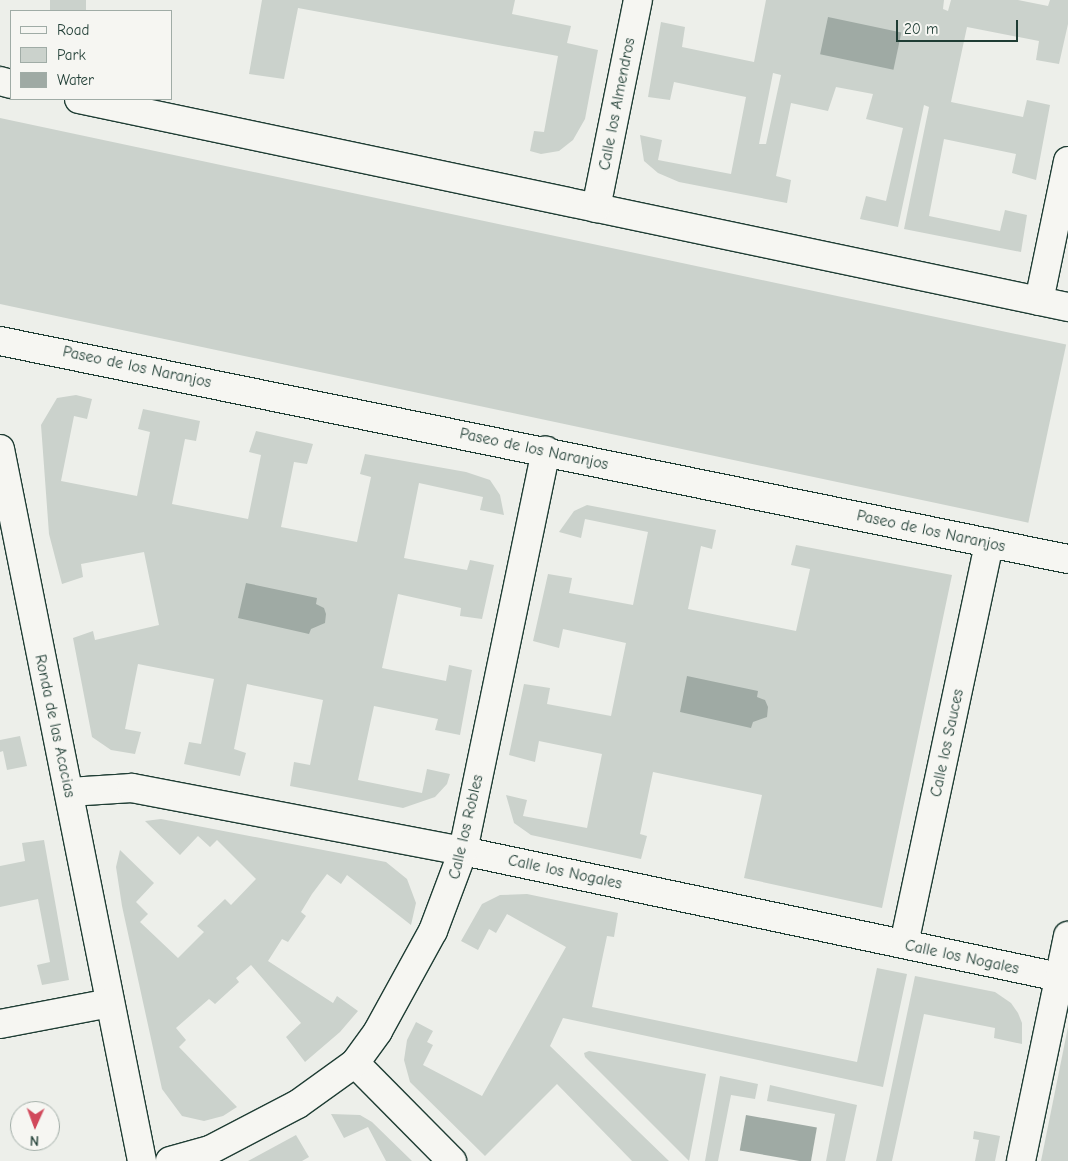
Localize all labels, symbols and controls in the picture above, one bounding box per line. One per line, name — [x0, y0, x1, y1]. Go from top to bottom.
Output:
legend — [10, 10, 172, 100]
scale bar — [898, 10, 1020, 42]
text: 20 m — [904, 20, 938, 38]
text: Road — [57, 21, 89, 39]
street label: Calle los Almendros — [595, 36, 639, 172]
text: Park — [57, 46, 86, 64]
text: Water — [57, 71, 94, 89]
street label: Paseo de los Naranjos — [61, 342, 213, 392]
street label: Paseo de los Naranjos — [458, 424, 610, 474]
street label: Paseo de los Naranjos — [855, 506, 1007, 556]
street label: Ronda de las Acacias — [30, 653, 80, 799]
street label: Calle los Sauces — [926, 687, 968, 799]
street label: Calle los Robles — [445, 773, 487, 881]
street label: Calle los Nogales — [506, 851, 624, 893]
street label: Calle los Nogales — [903, 936, 1021, 978]
north arrow — [10, 1101, 60, 1151]
text: N — [30, 1132, 39, 1149]

